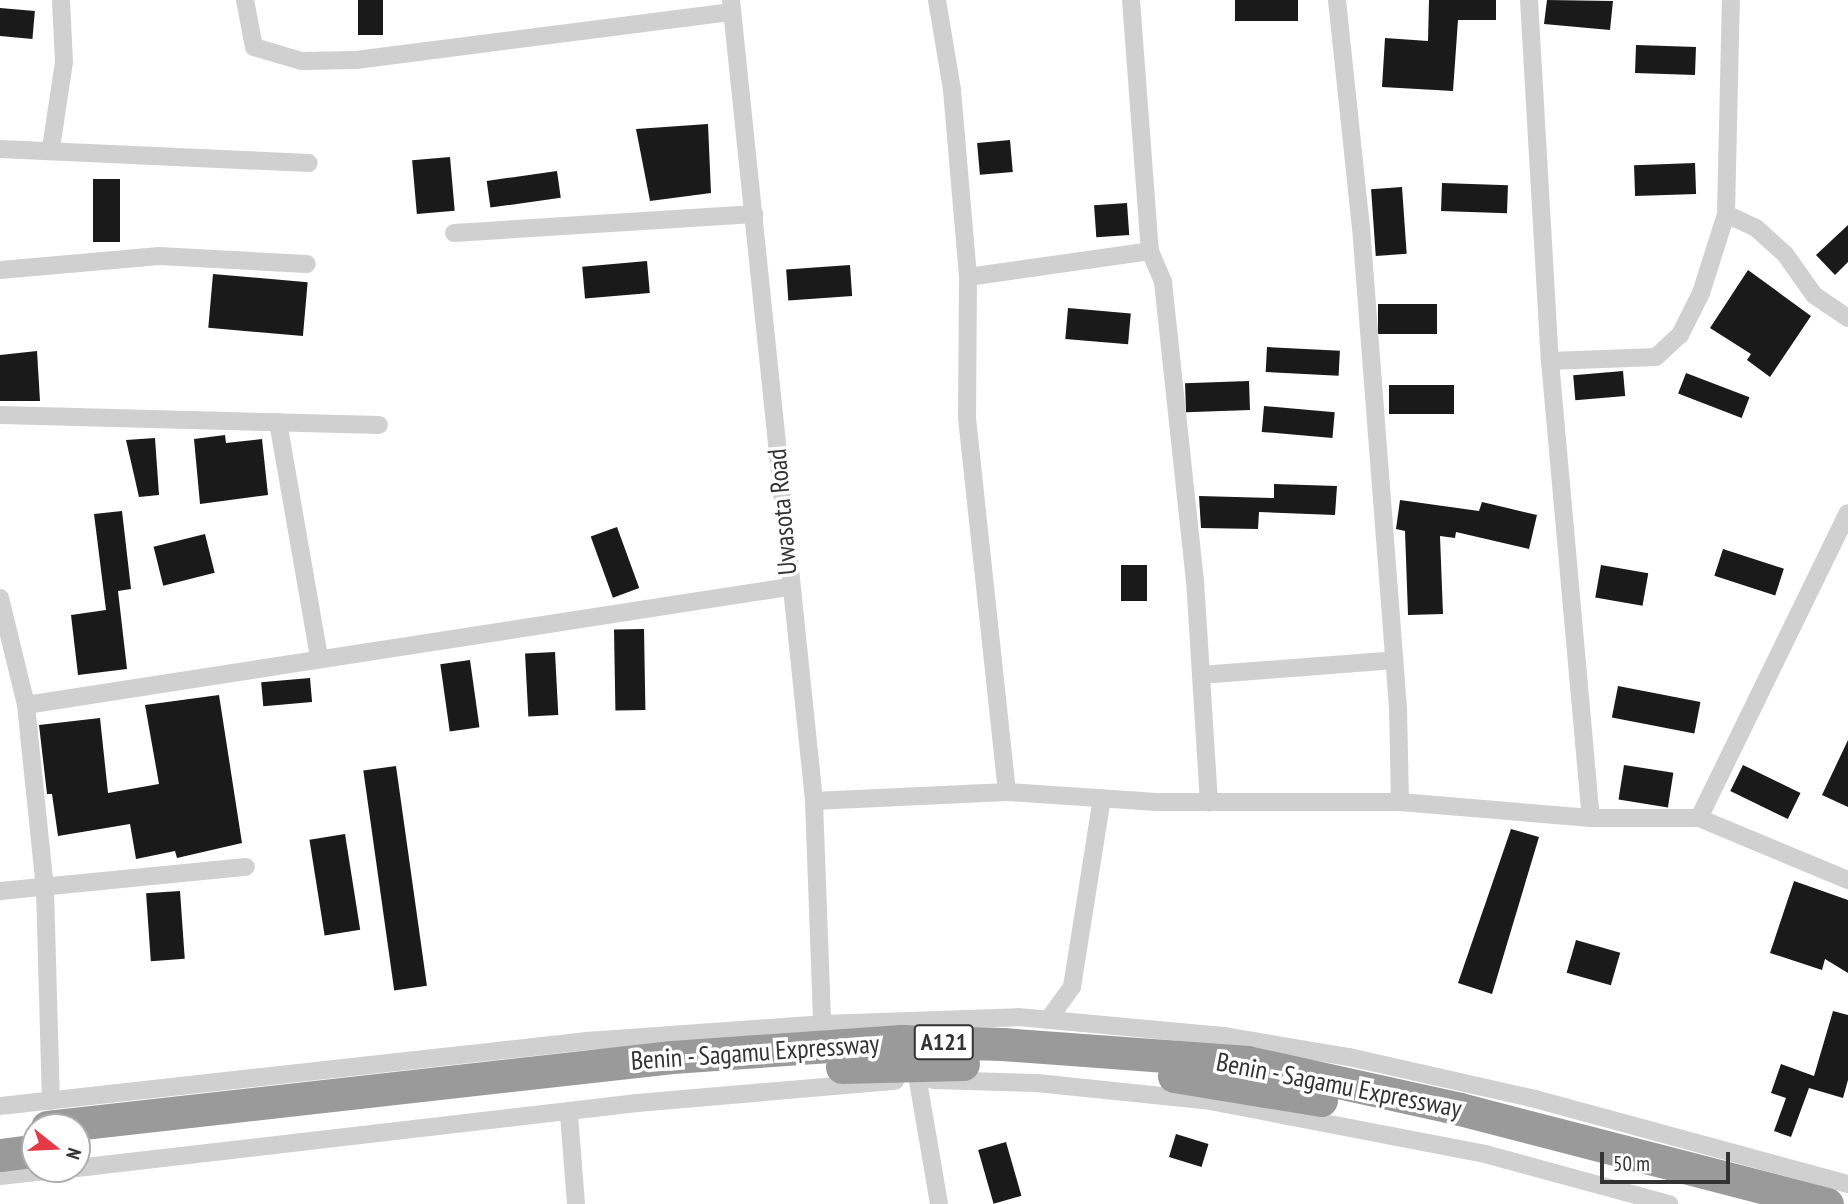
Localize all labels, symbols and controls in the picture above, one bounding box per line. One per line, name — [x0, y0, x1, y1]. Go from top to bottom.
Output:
street label: Uwasota Road — [761, 448, 803, 576]
road number: A121 — [912, 1022, 976, 1062]
street label: Benin - Sagamu Expressway — [629, 1028, 881, 1076]
street label: Benin - Sagamu Expressway — [1213, 1046, 1465, 1124]
north arrow — [21, 1113, 91, 1183]
scale bar — [1603, 1138, 1732, 1182]
text: N — [61, 1145, 87, 1162]
text: 50 m — [1613, 1150, 1650, 1177]

